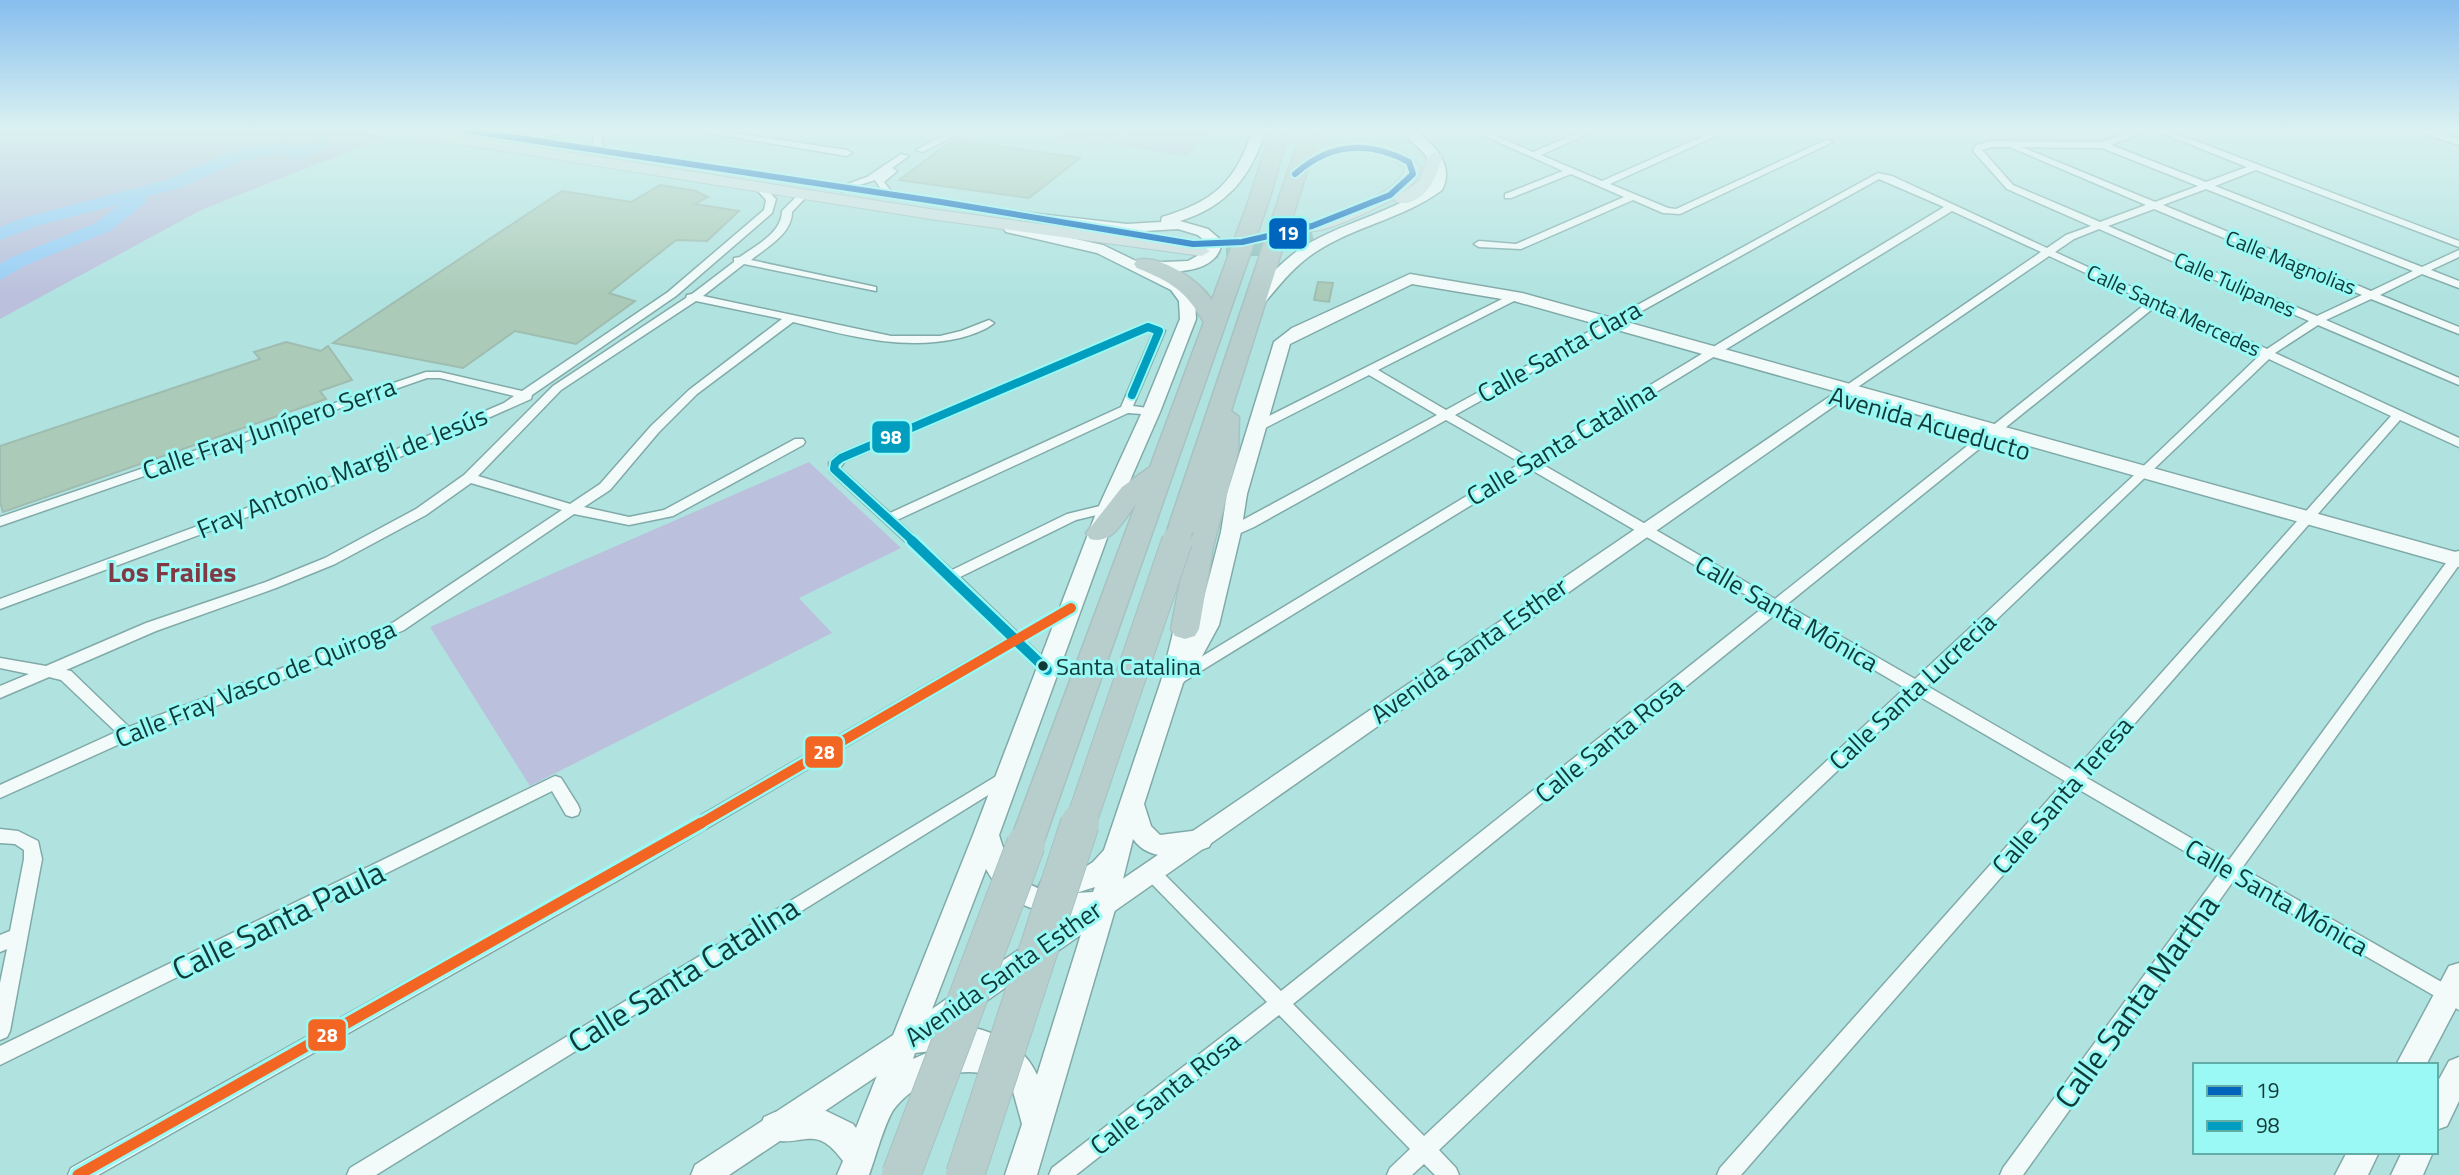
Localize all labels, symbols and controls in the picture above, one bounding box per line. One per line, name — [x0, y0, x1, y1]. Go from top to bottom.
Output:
line badge: 19 — [1268, 217, 1308, 250]
text: 19 — [1277, 218, 1299, 247]
street label: Calle Magnolias — [2221, 221, 2361, 303]
street label: Calle Tulipanes — [2169, 243, 2301, 325]
street label: Calle Santa Mercedes — [2082, 256, 2266, 364]
street label: Calle Santa Clara — [1470, 290, 1648, 412]
street label: Calle Fray Junípero Serra — [137, 366, 401, 490]
street label: Calle Santa Catalina — [1459, 371, 1663, 515]
street label: Avenida Acueducto — [1825, 376, 2035, 470]
street label: Fray Antonio Margil de Jesús — [191, 396, 493, 548]
line badge: 98 — [871, 420, 911, 454]
text: 98 — [880, 422, 902, 451]
street label: Calle Santa Mónica — [1688, 545, 1886, 681]
district label: Los Frailes — [108, 550, 236, 593]
street label: Avenida Santa Esther — [1362, 567, 1576, 733]
street label: Calle Santa Lucrecia — [1820, 603, 2004, 779]
street label: Calle Fray Vasco de Quiroga — [109, 609, 401, 757]
place label: Santa Catalina — [1056, 648, 1201, 684]
marker: Santa Catalina — [1036, 659, 1050, 673]
street label: Calle Santa Rosa — [1526, 668, 1692, 812]
street label: Calle Santa Teresa — [1982, 707, 2142, 883]
line badge: 28 — [804, 735, 844, 769]
text: 28 — [813, 737, 835, 766]
street label: Calle Santa Mónica — [2178, 829, 2376, 965]
street label: Calle Santa Paula — [163, 848, 393, 992]
street label: Calle Santa Catalina — [558, 884, 808, 1064]
street label: Calle Santa Martha — [2042, 884, 2230, 1118]
street label: Avenida Santa Esther — [896, 890, 1110, 1056]
line badge: 28 — [307, 1018, 347, 1052]
text: 28 — [316, 1020, 338, 1049]
street label: Calle Santa Rosa — [1081, 1022, 1249, 1164]
legend — [2193, 1063, 2438, 1154]
text: 19 — [2256, 1074, 2280, 1106]
text: 98 — [2256, 1109, 2280, 1141]

